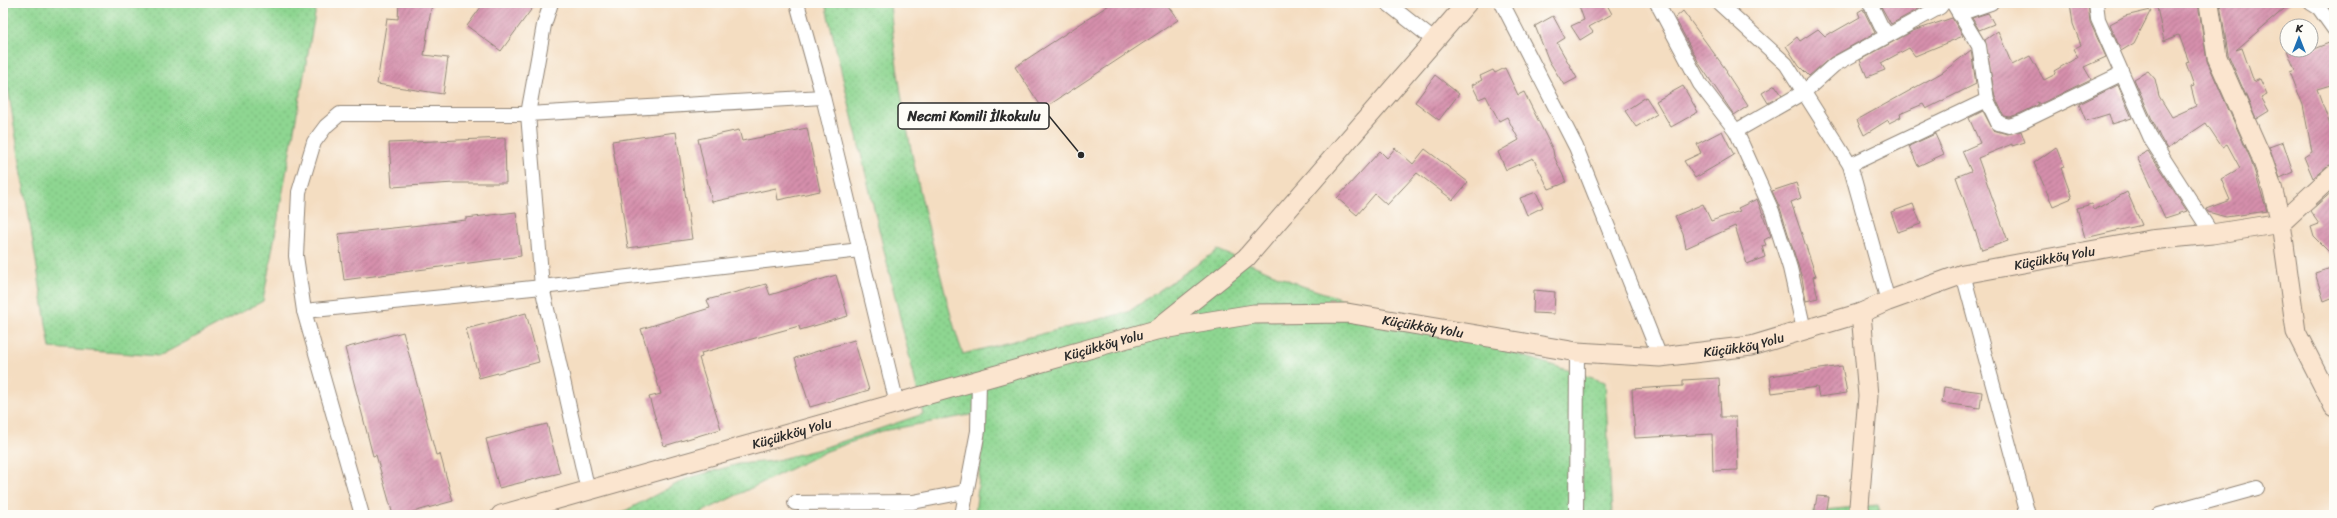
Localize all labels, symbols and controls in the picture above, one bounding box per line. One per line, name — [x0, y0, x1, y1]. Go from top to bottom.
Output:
north arrow — [2279, 18, 2319, 58]
text: K — [2295, 19, 2304, 38]
callout: Necmi Komili İlkokulu — [898, 103, 1049, 129]
text: Necmi Komili İlkokulu — [906, 104, 1041, 129]
street label: Küçükköy Yolu — [2012, 239, 2097, 276]
street label: Küçükköy Yolu — [1381, 308, 1465, 344]
street label: Küçükköy Yolu — [1061, 323, 1146, 367]
street label: Küçükköy Yolu — [1702, 325, 1787, 363]
street label: Küçükköy Yolu — [749, 411, 834, 455]

